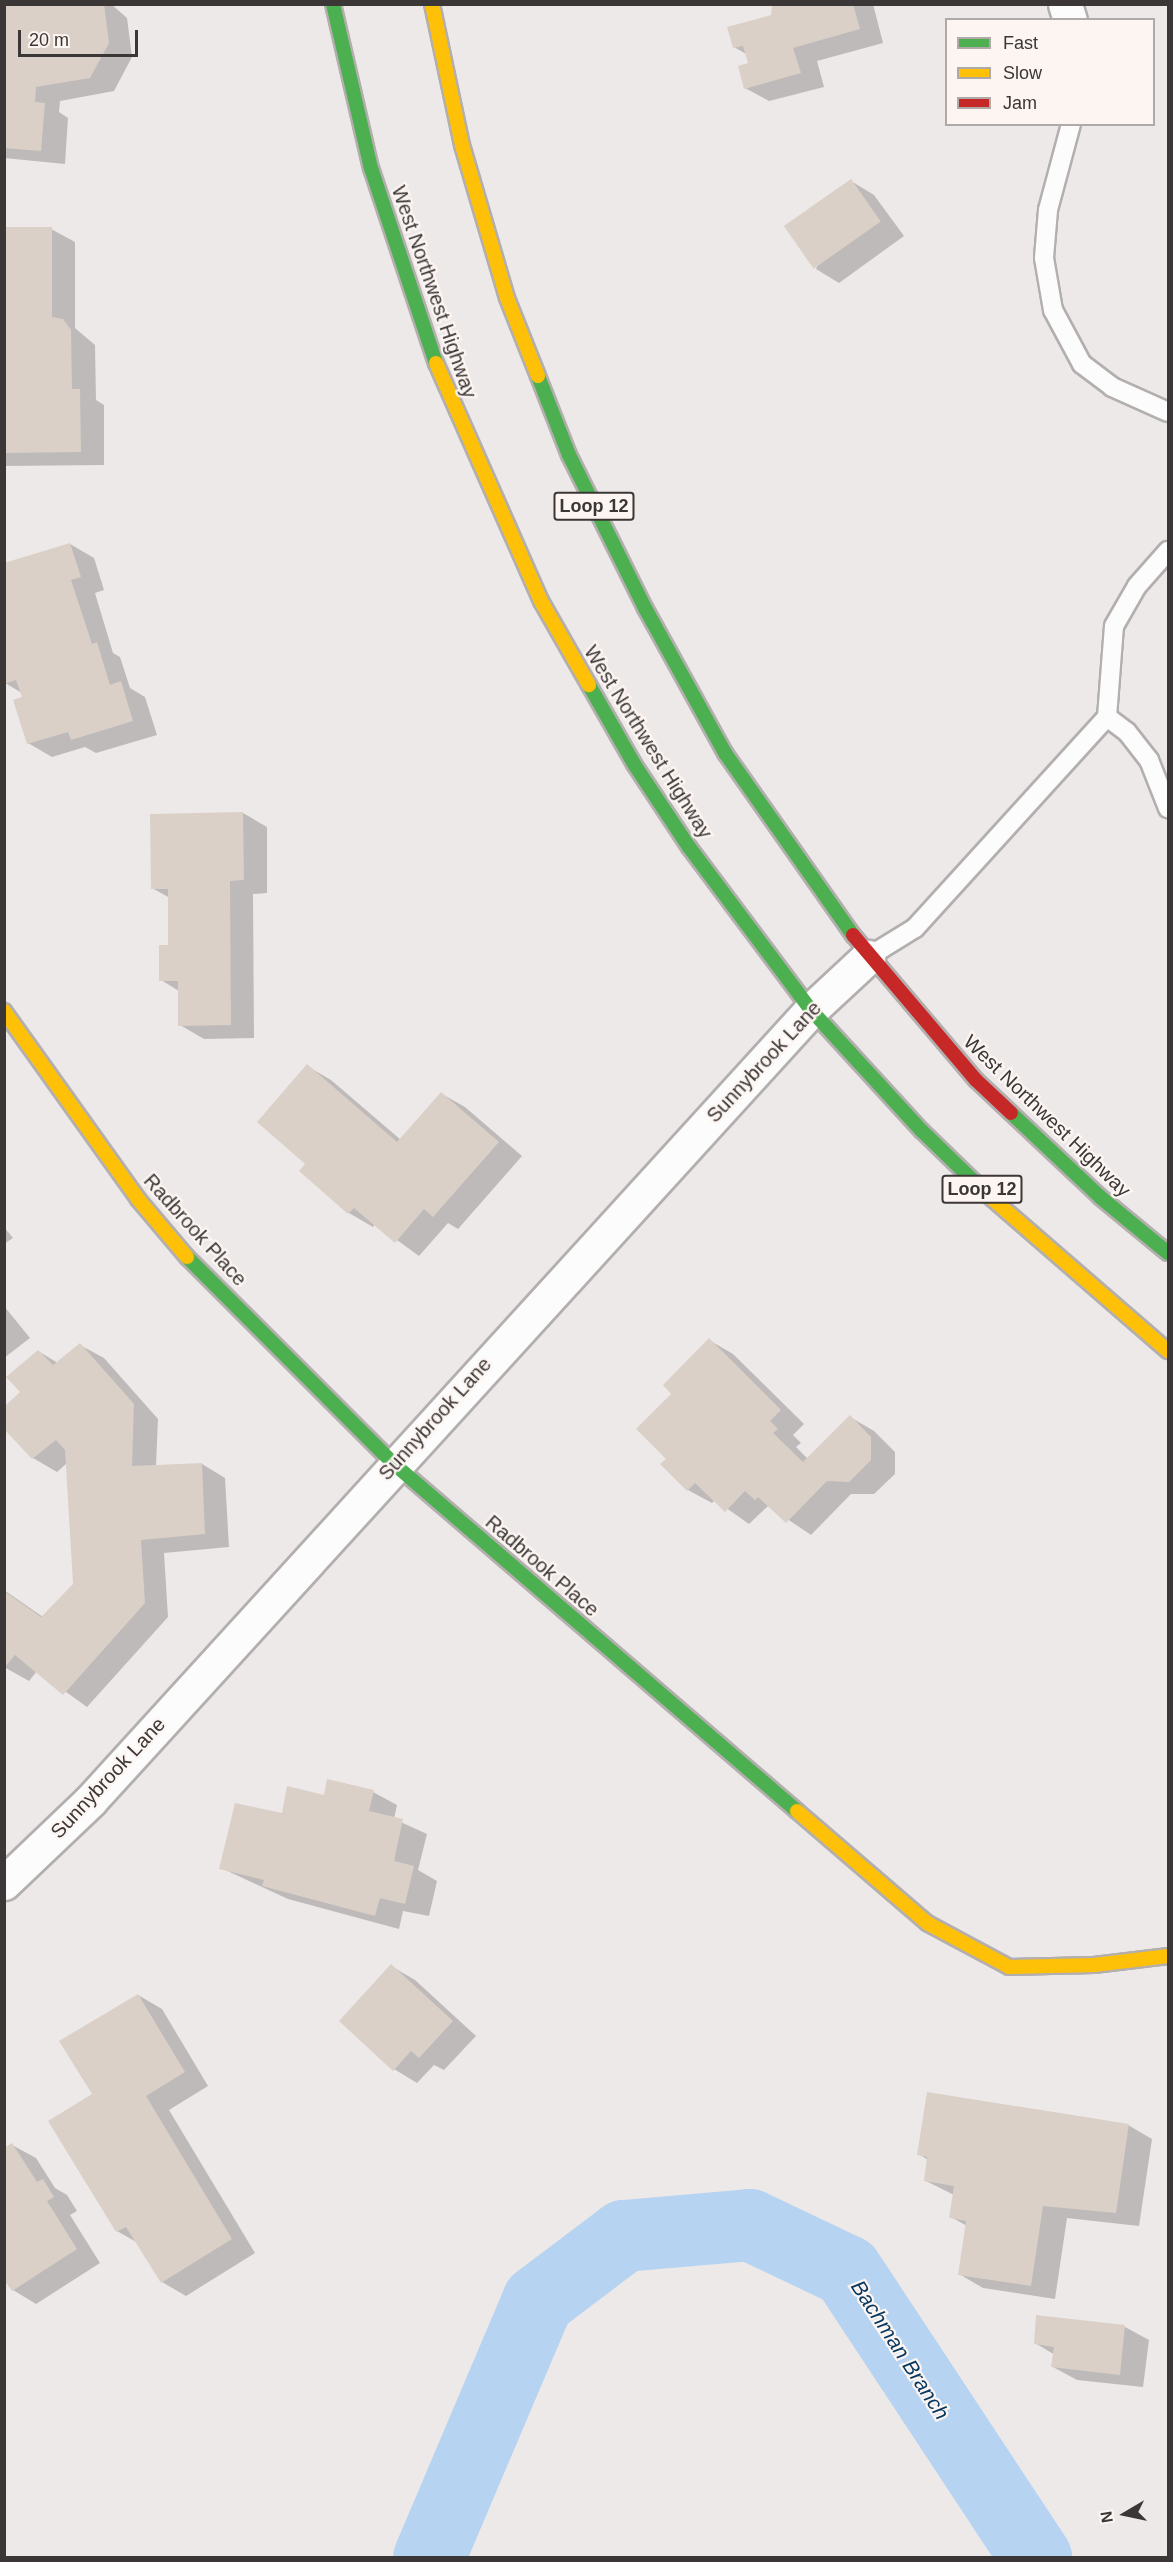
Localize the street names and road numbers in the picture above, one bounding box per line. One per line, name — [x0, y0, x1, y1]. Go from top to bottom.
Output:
street label: West Northwest Highway — [386, 183, 482, 401]
road number: Loop 12 — [552, 491, 636, 521]
street label: West Northwest Highway — [579, 641, 717, 843]
street label: Sunnybrook Lane — [702, 996, 826, 1128]
street label: West Northwest Highway — [958, 1030, 1136, 1202]
street label: Radbrook Place — [138, 1169, 252, 1291]
road number: Loop 12 — [940, 1174, 1024, 1204]
street label: Sunnybrook Lane — [374, 1353, 496, 1485]
street label: Radbrook Place — [480, 1510, 604, 1622]
street label: Sunnybrook Lane — [46, 1712, 170, 1844]

